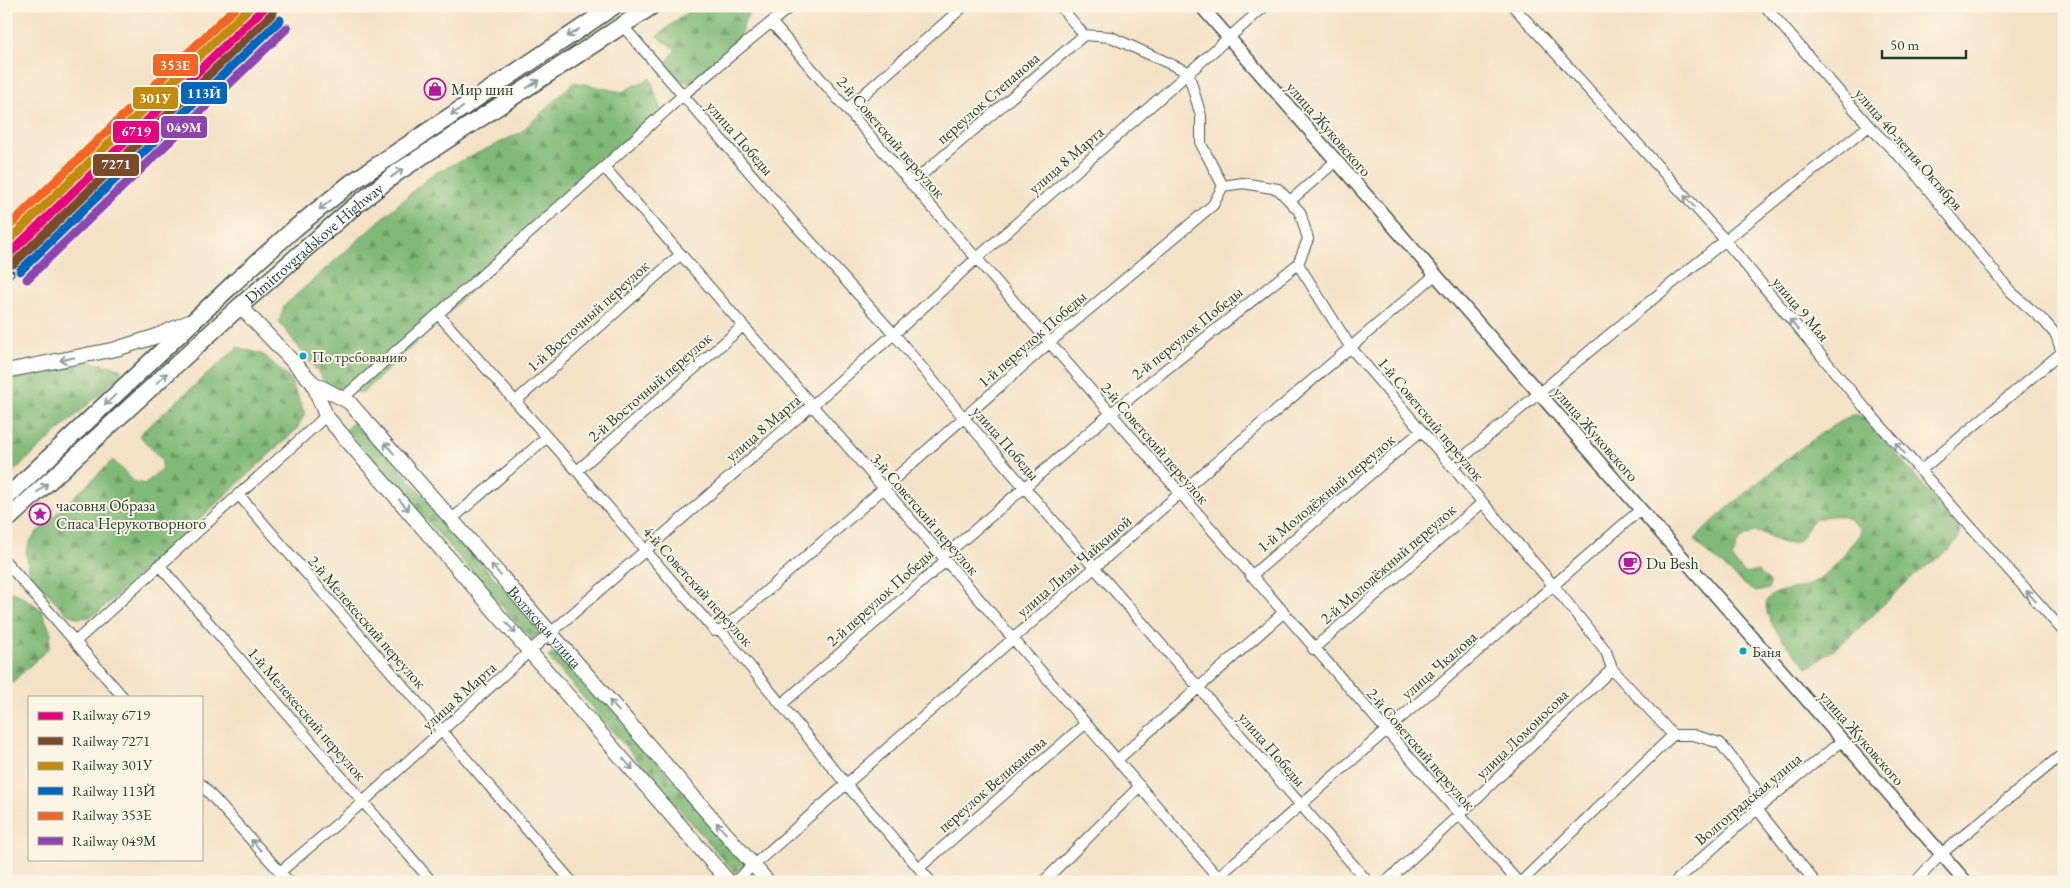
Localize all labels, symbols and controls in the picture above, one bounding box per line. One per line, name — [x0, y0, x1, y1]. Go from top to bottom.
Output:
one-way arrow — [567, 28, 581, 38]
scale bar — [1882, 28, 1966, 60]
text: 50 m — [1890, 35, 1919, 54]
street label: переулок Степанова — [932, 47, 1044, 149]
line badge: 353Е — [152, 53, 199, 77]
text: 353Е — [160, 56, 190, 74]
street label: 2-й Советский переулок — [832, 72, 950, 203]
shop icon: Мир шин — [423, 77, 447, 101]
street label: улица Жуковского — [1282, 77, 1376, 181]
one-way arrow — [525, 78, 539, 88]
place label: Мир шин — [451, 79, 513, 100]
line badge: 113Й — [180, 81, 228, 105]
street label: улица 40-летия Октября — [1850, 83, 1968, 215]
text: 113Й — [187, 84, 221, 102]
line badge: 301У — [132, 86, 179, 110]
text: 301У — [139, 89, 171, 107]
street label: улица Победы — [702, 96, 778, 180]
one-way arrow — [450, 106, 464, 116]
line badge: 049М — [160, 115, 208, 139]
text: 049М — [166, 118, 202, 136]
line badge: 6719 — [112, 120, 160, 144]
street label: улица 8 Марта — [1024, 121, 1109, 198]
text: 6719 — [121, 122, 151, 140]
line badge: 7271 — [92, 153, 140, 177]
text: 7271 — [101, 155, 131, 173]
one-way arrow — [390, 168, 404, 178]
street label: Dimitrovgradskoye Highway — [240, 177, 388, 308]
one-way arrow — [1683, 195, 1695, 207]
one-way arrow — [318, 199, 331, 210]
street label: 1-й Восточный переулок — [522, 255, 654, 377]
street label: улица 9 Мая — [1768, 272, 1834, 346]
street label: 2-й переулок Победы — [1127, 281, 1247, 384]
street label: 1-й переулок Победы — [973, 286, 1091, 392]
one-way arrow — [1789, 319, 1800, 332]
street label: 2-й Восточный переулок — [584, 327, 717, 447]
place label: По требованию — [312, 347, 407, 366]
marker: По требованию — [298, 351, 308, 361]
street label: 1-й Советский переулок — [1373, 353, 1489, 486]
one-way arrow — [59, 354, 75, 364]
one-way arrow — [155, 372, 168, 384]
street label: 2-й Советский переулок — [1096, 378, 1214, 509]
street label: улица Жуковского — [1549, 382, 1643, 486]
street label: улица 8 Марта — [721, 389, 806, 466]
one-way arrow — [104, 394, 116, 406]
street label: улица Победы — [968, 401, 1044, 485]
street label: 1-й Молодёжный переулок — [1253, 429, 1399, 557]
one-way arrow — [384, 441, 395, 454]
one-way arrow — [1895, 442, 1906, 455]
street label: 3-й Советский переулок — [866, 449, 984, 580]
one-way arrow — [36, 482, 49, 494]
place label: часовня Образа Спаса Нерукотворного — [56, 495, 206, 534]
one-way arrow — [398, 498, 409, 511]
street label: 2-й Молодёжный переулок — [1316, 499, 1461, 629]
place icon: часовня Образа Спаса Нерукотворного — [28, 502, 52, 526]
street label: улица Лизы Чайкиной — [1012, 510, 1136, 622]
street label: 4-й Советский переулок — [638, 521, 758, 651]
street label: 2-й переулок Победы — [822, 543, 938, 651]
street label: 2-й Мелекесский переулок — [303, 551, 431, 693]
cafe icon: Du Besh — [1618, 551, 1642, 575]
place label: Du Besh — [1646, 553, 1699, 574]
one-way arrow — [490, 564, 502, 577]
street label: Волжская улица — [503, 581, 587, 673]
one-way arrow — [2025, 590, 2037, 603]
one-way arrow — [505, 621, 516, 634]
street label: улица Чкалова — [1397, 626, 1482, 704]
place label: Баня — [1752, 642, 1782, 661]
street label: 1-й Мелекесский переулок — [243, 643, 371, 785]
marker: Баня — [1738, 646, 1748, 656]
street label: улица 8 Марта — [417, 657, 501, 735]
street label: 2-й Советский переулок — [1362, 684, 1480, 815]
street label: улица Ломоносова — [1471, 684, 1573, 784]
street label: улица Жуковского — [1815, 686, 1909, 790]
legend — [28, 696, 202, 860]
one-way arrow — [609, 699, 620, 712]
text: Railway 6719 — [72, 705, 150, 724]
street label: улица Победы — [1234, 707, 1310, 791]
text: Railway 7271 — [72, 731, 150, 750]
street label: переулок Великанова — [933, 731, 1051, 837]
street label: Волгоградская улица — [1690, 748, 1806, 850]
text: Railway 301У — [72, 755, 153, 774]
one-way arrow — [622, 758, 634, 771]
text: Railway 113Й — [72, 781, 155, 800]
text: Railway 353Е — [72, 805, 152, 824]
one-way arrow — [716, 822, 727, 835]
text: Railway 049М — [72, 831, 157, 850]
one-way arrow — [250, 839, 262, 852]

